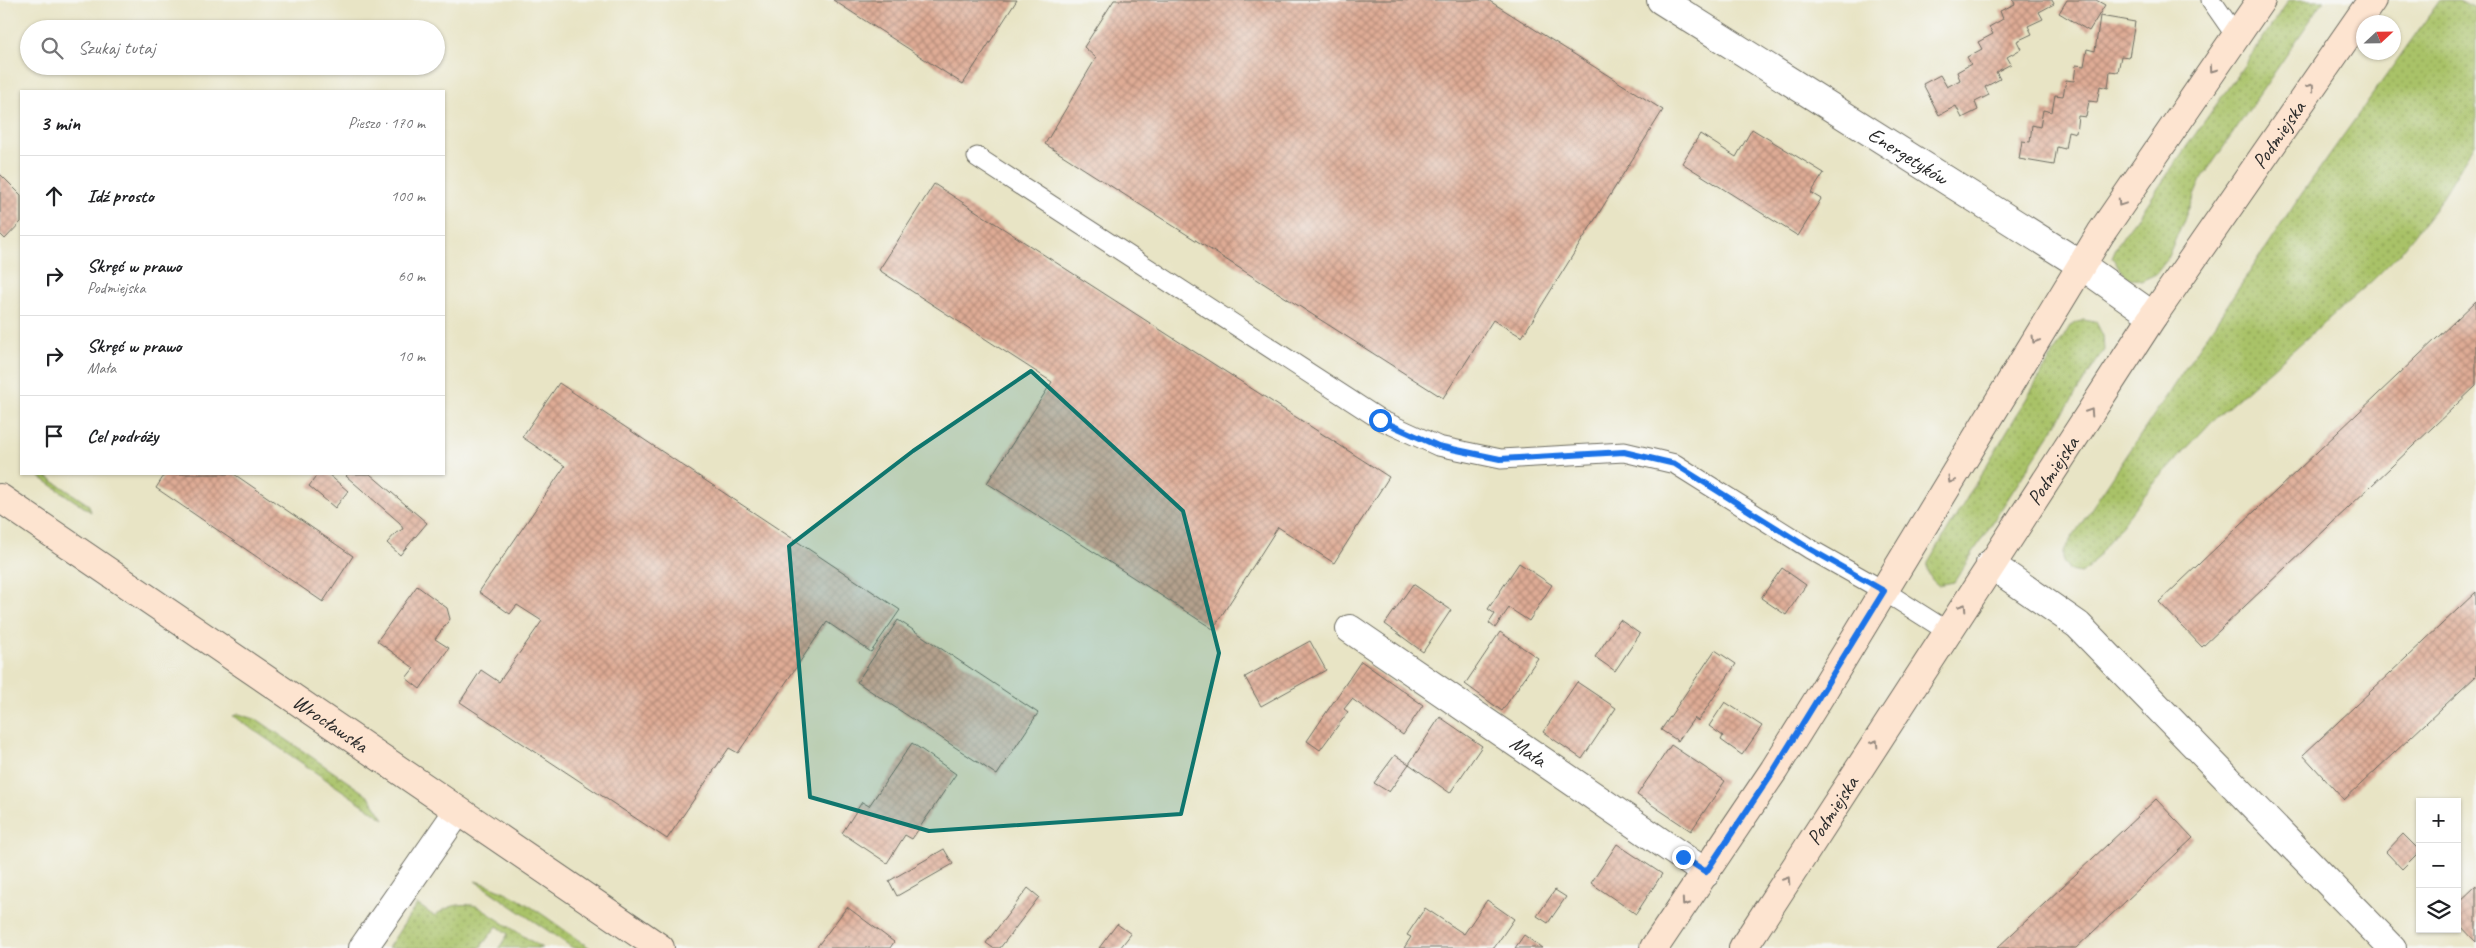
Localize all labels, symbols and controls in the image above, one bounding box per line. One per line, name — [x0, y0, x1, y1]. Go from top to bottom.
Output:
north arrow — [2356, 15, 2401, 60]
search box — [20, 20, 445, 75]
icon: search — [38, 34, 66, 62]
text: Szukaj tutaj — [78, 36, 155, 60]
one-way arrow — [2210, 63, 2219, 73]
one-way arrow — [2305, 83, 2314, 93]
street label: Podmiejska — [2246, 94, 2312, 174]
text: 3 min — [40, 110, 80, 136]
text: Pieszo · 170 m — [348, 113, 425, 133]
street label: Energetyków — [1863, 121, 1954, 192]
icon: ahead — [40, 182, 68, 210]
text: Idź prosto — [87, 184, 154, 208]
text: 100 m — [391, 186, 425, 206]
one-way arrow — [2118, 197, 2127, 206]
text: Skręć w prawo — [87, 254, 182, 278]
icon: right — [40, 262, 68, 290]
text: 60 m — [398, 266, 425, 286]
text: Podmiejska — [87, 278, 145, 298]
text: Skręć w prawo — [87, 334, 182, 358]
one-way arrow — [2032, 335, 2041, 344]
icon: right — [40, 342, 68, 370]
text: 10 m — [398, 346, 425, 366]
text: Mała — [87, 358, 116, 378]
one-way arrow — [2083, 408, 2093, 417]
route start — [1369, 409, 1392, 432]
icon: arrive — [40, 422, 68, 450]
text: Cel podróży — [87, 424, 158, 448]
street label: Podmiejska — [2021, 430, 2085, 510]
one-way arrow — [1948, 474, 1958, 483]
one-way arrow — [1957, 603, 1966, 612]
street label: Wrocławska — [288, 689, 374, 759]
street label: Mała — [1505, 730, 1553, 774]
one-way arrow — [1869, 740, 1878, 749]
street label: Podmiejska — [1800, 770, 1865, 850]
map controls — [2416, 798, 2461, 933]
button: + — [2416, 798, 2461, 843]
button: − — [2416, 843, 2461, 888]
route end — [1672, 846, 1695, 869]
one-way arrow — [1780, 876, 1790, 885]
button: layers — [2416, 888, 2461, 933]
one-way arrow — [1682, 897, 1691, 907]

